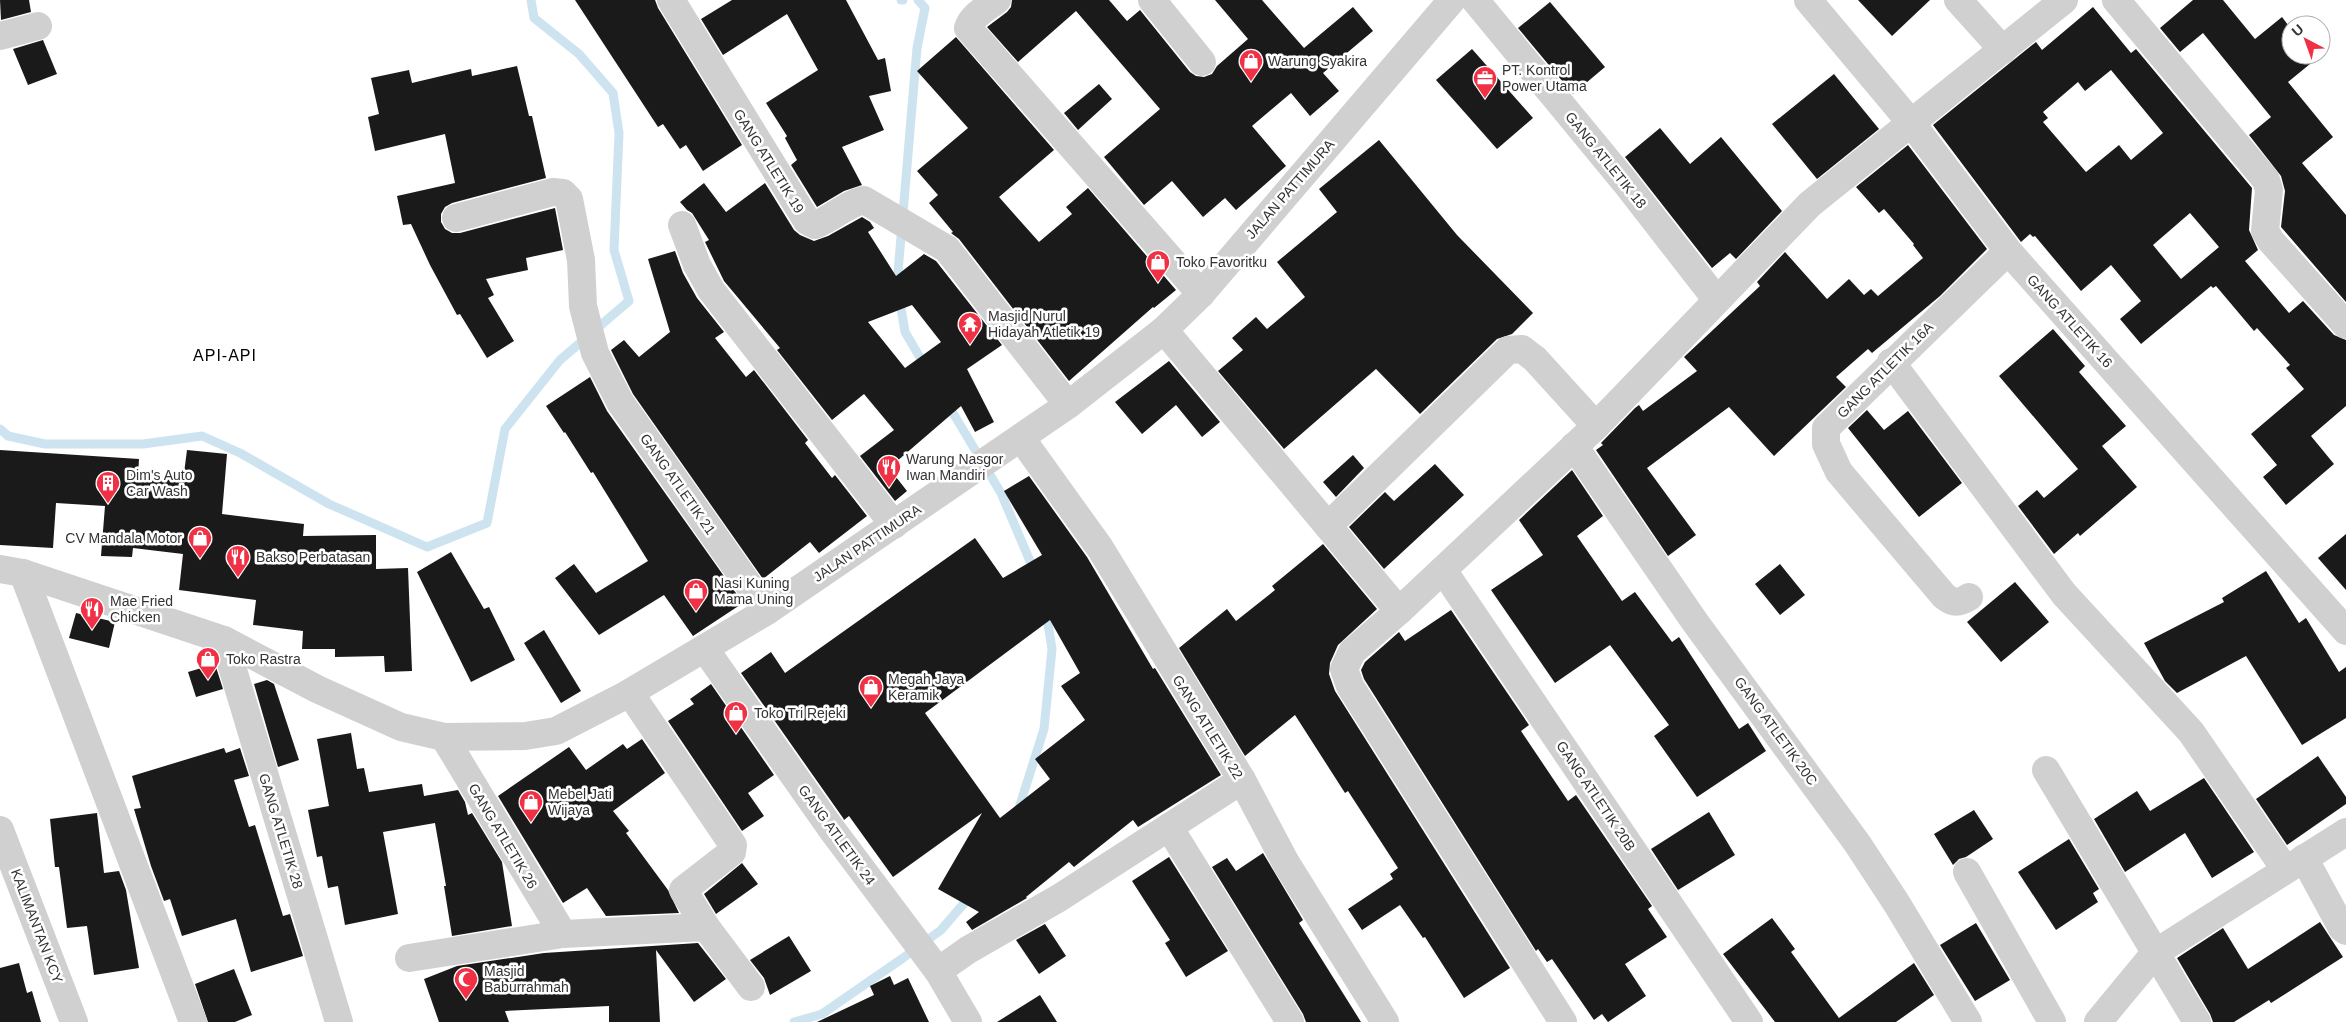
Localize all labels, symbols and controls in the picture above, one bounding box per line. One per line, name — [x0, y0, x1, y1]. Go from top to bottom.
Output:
north arrow — [2281, 15, 2331, 65]
text: U — [2288, 21, 2307, 40]
shop icon: Warung Syakira — [1238, 48, 1264, 82]
place label: Warung Syakira — [1268, 53, 1367, 69]
place label: PT. Kontrol Power Utama — [1502, 62, 1587, 94]
office icon: PT. Kontrol Power Utama — [1472, 65, 1498, 99]
street label: GANG ATLETIK 19 — [731, 106, 808, 216]
street label: GANG ATLETIK 18 — [1562, 109, 1650, 212]
street label: JALAN PATTIMURA — [1243, 136, 1338, 242]
shop icon: Toko Favoritku — [1145, 249, 1171, 283]
place label: Toko Favoritku — [1176, 254, 1267, 270]
street label: GANG ATLETIK 16 — [2024, 271, 2116, 371]
place label: Masjid Nurul Hidayah Atletik 19 — [988, 308, 1100, 340]
temple icon: Masjid Nurul Hidayah Atletik 19 — [957, 311, 983, 345]
street label: GANG ATLETIK 16A — [1834, 318, 1937, 421]
district label: API-API — [193, 347, 257, 364]
street label: GANG ATLETIK 21 — [637, 430, 719, 538]
place label: Warung Nasgor Iwan Mandiri — [906, 451, 1004, 483]
restaurant icon: Warung Nasgor Iwan Mandiri — [876, 454, 902, 488]
place label: Dim's Auto Car Wash — [126, 467, 193, 499]
building icon: Dim's Auto Car Wash — [95, 470, 121, 504]
street label: JALAN PATTIMURA — [810, 501, 924, 585]
shop icon: CV Mandala Motor — [187, 525, 213, 559]
place label: CV Mandala Motor — [65, 530, 182, 546]
restaurant icon: Bakso Perbatasan — [225, 544, 251, 578]
place label: Bakso Perbatasan — [256, 549, 370, 565]
place label: Nasi Kuning Mama Uning — [714, 575, 793, 607]
shop icon: Nasi Kuning Mama Uning — [683, 578, 709, 612]
place label: Mae Fried Chicken — [110, 593, 173, 625]
restaurant icon: Mae Fried Chicken — [79, 596, 105, 630]
shop icon: Toko Rastra — [195, 646, 221, 680]
place label: Toko Rastra — [226, 651, 301, 667]
place label: Megah Jaya Keramik — [888, 671, 964, 703]
street label: GANG ATLETIK 22 — [1170, 672, 1247, 782]
shop icon: Megah Jaya Keramik — [858, 674, 884, 708]
street label: GANG ATLETIK 20C — [1731, 674, 1821, 788]
shop icon: Toko Tri Rejeki — [723, 700, 749, 734]
place label: Toko Tri Rejeki — [754, 705, 846, 721]
street label: GANG ATLETIK 20B — [1553, 738, 1639, 854]
street label: GANG ATLETIK 28 — [256, 771, 306, 891]
street label: GANG ATLETIK 26 — [465, 781, 541, 892]
street label: GANG ATLETIK 24 — [795, 782, 879, 888]
place label: Mebel Jati Wijaya — [548, 786, 612, 818]
shop icon: Mebel Jati Wijaya — [518, 789, 544, 823]
street label: KALIMANTAN KCY — [8, 867, 66, 986]
place label: Masjid Baburrahmah — [484, 963, 569, 995]
mosque icon: Masjid Baburrahmah — [453, 966, 479, 1000]

